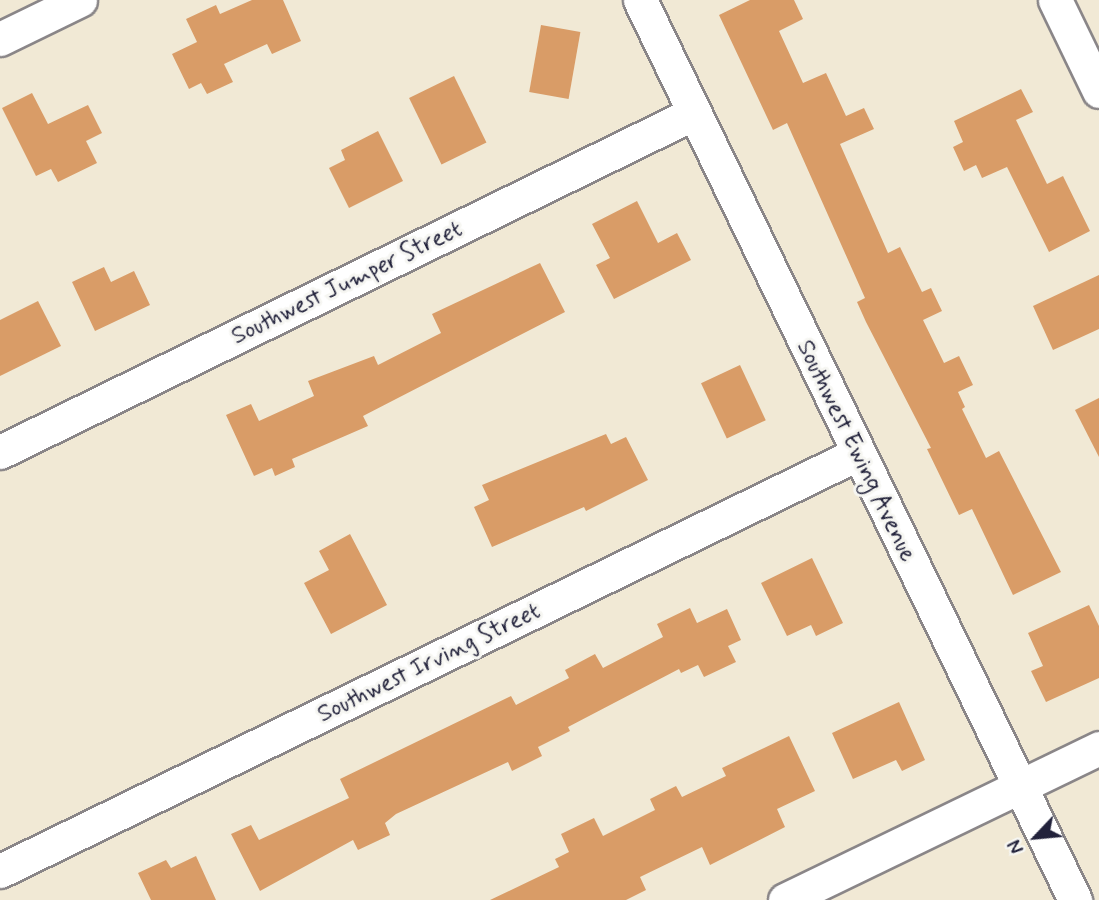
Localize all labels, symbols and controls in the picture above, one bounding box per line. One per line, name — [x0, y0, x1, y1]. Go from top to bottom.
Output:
street label: Southwest Jumper Street — [225, 214, 469, 352]
street label: Southwest Ewing Avenue — [789, 334, 923, 568]
street label: Southwest Irving Street — [311, 596, 547, 730]
north arrow — [1001, 802, 1071, 872]
text: N — [1003, 835, 1031, 858]

